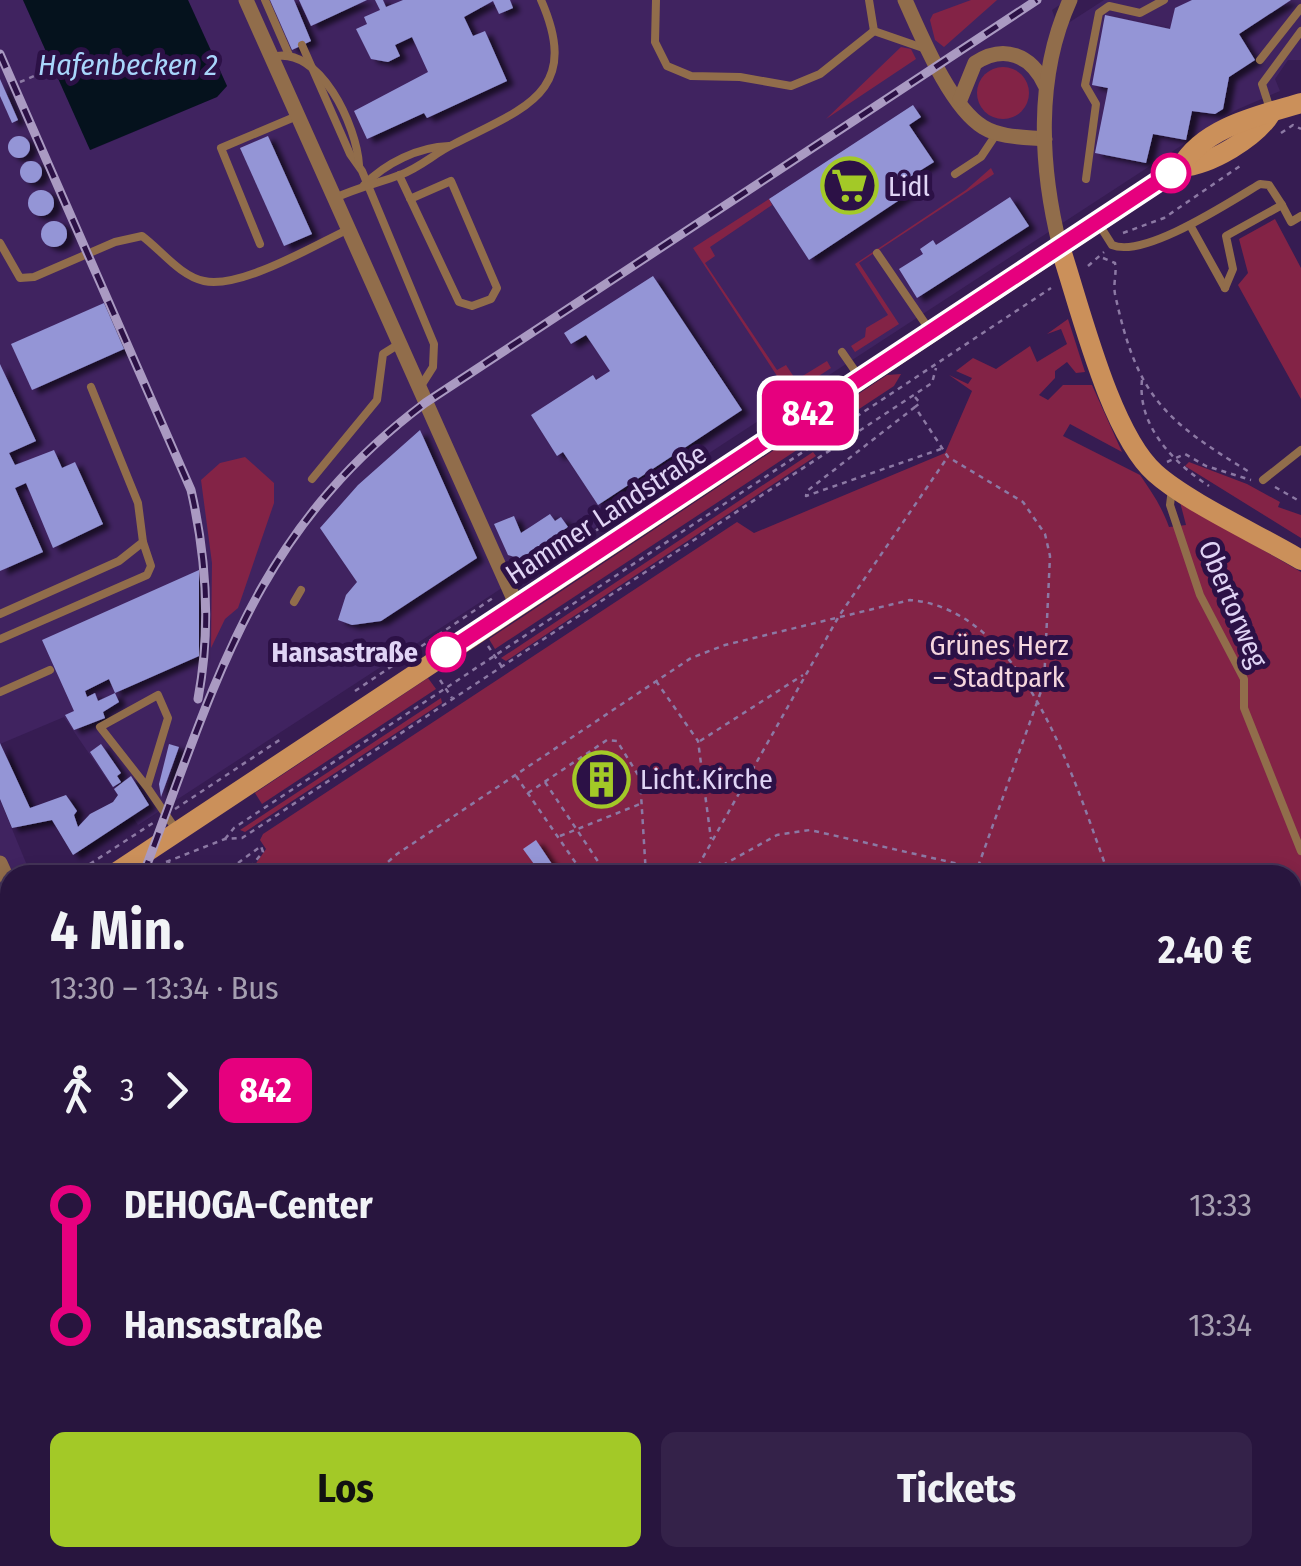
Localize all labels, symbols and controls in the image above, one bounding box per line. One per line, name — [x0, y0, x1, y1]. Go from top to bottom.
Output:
water label: Hafenbecken 2 — [38, 47, 218, 83]
unlabelled marker — [1152, 154, 1190, 192]
supermarket icon: Lidl — [819, 156, 879, 216]
place label: Lidl — [888, 170, 930, 203]
line badge: 842 — [750, 380, 866, 446]
text: 842 — [782, 392, 834, 434]
street label: Hammer Landstraße — [500, 437, 712, 591]
street label: Obertorweg — [1192, 536, 1275, 673]
park label: Grünes Herz – Stadtpark — [930, 629, 1068, 694]
marker: Hansastraße — [427, 633, 465, 671]
place label: Hansastraße — [272, 636, 418, 669]
building icon: Licht.Kirche — [571, 749, 631, 809]
place label: Licht.Kirche — [640, 763, 773, 796]
text: 4 Min. — [50, 898, 185, 964]
text: 2.40 € — [1158, 927, 1252, 973]
text: 13:30 – 13:34 · Bus — [50, 969, 279, 1007]
icon: walk — [50, 1063, 105, 1118]
icon: forward — [149, 1063, 204, 1118]
text: 842 — [239, 1069, 292, 1111]
text: 3 — [120, 1071, 134, 1109]
text: DEHOGA-Center — [124, 1182, 373, 1228]
text: 13:33 — [1189, 1186, 1252, 1224]
text: Hansastraße — [124, 1302, 323, 1348]
text: 13:34 — [1188, 1306, 1252, 1344]
button: Los — [50, 1432, 641, 1547]
button: Tickets — [661, 1432, 1252, 1547]

